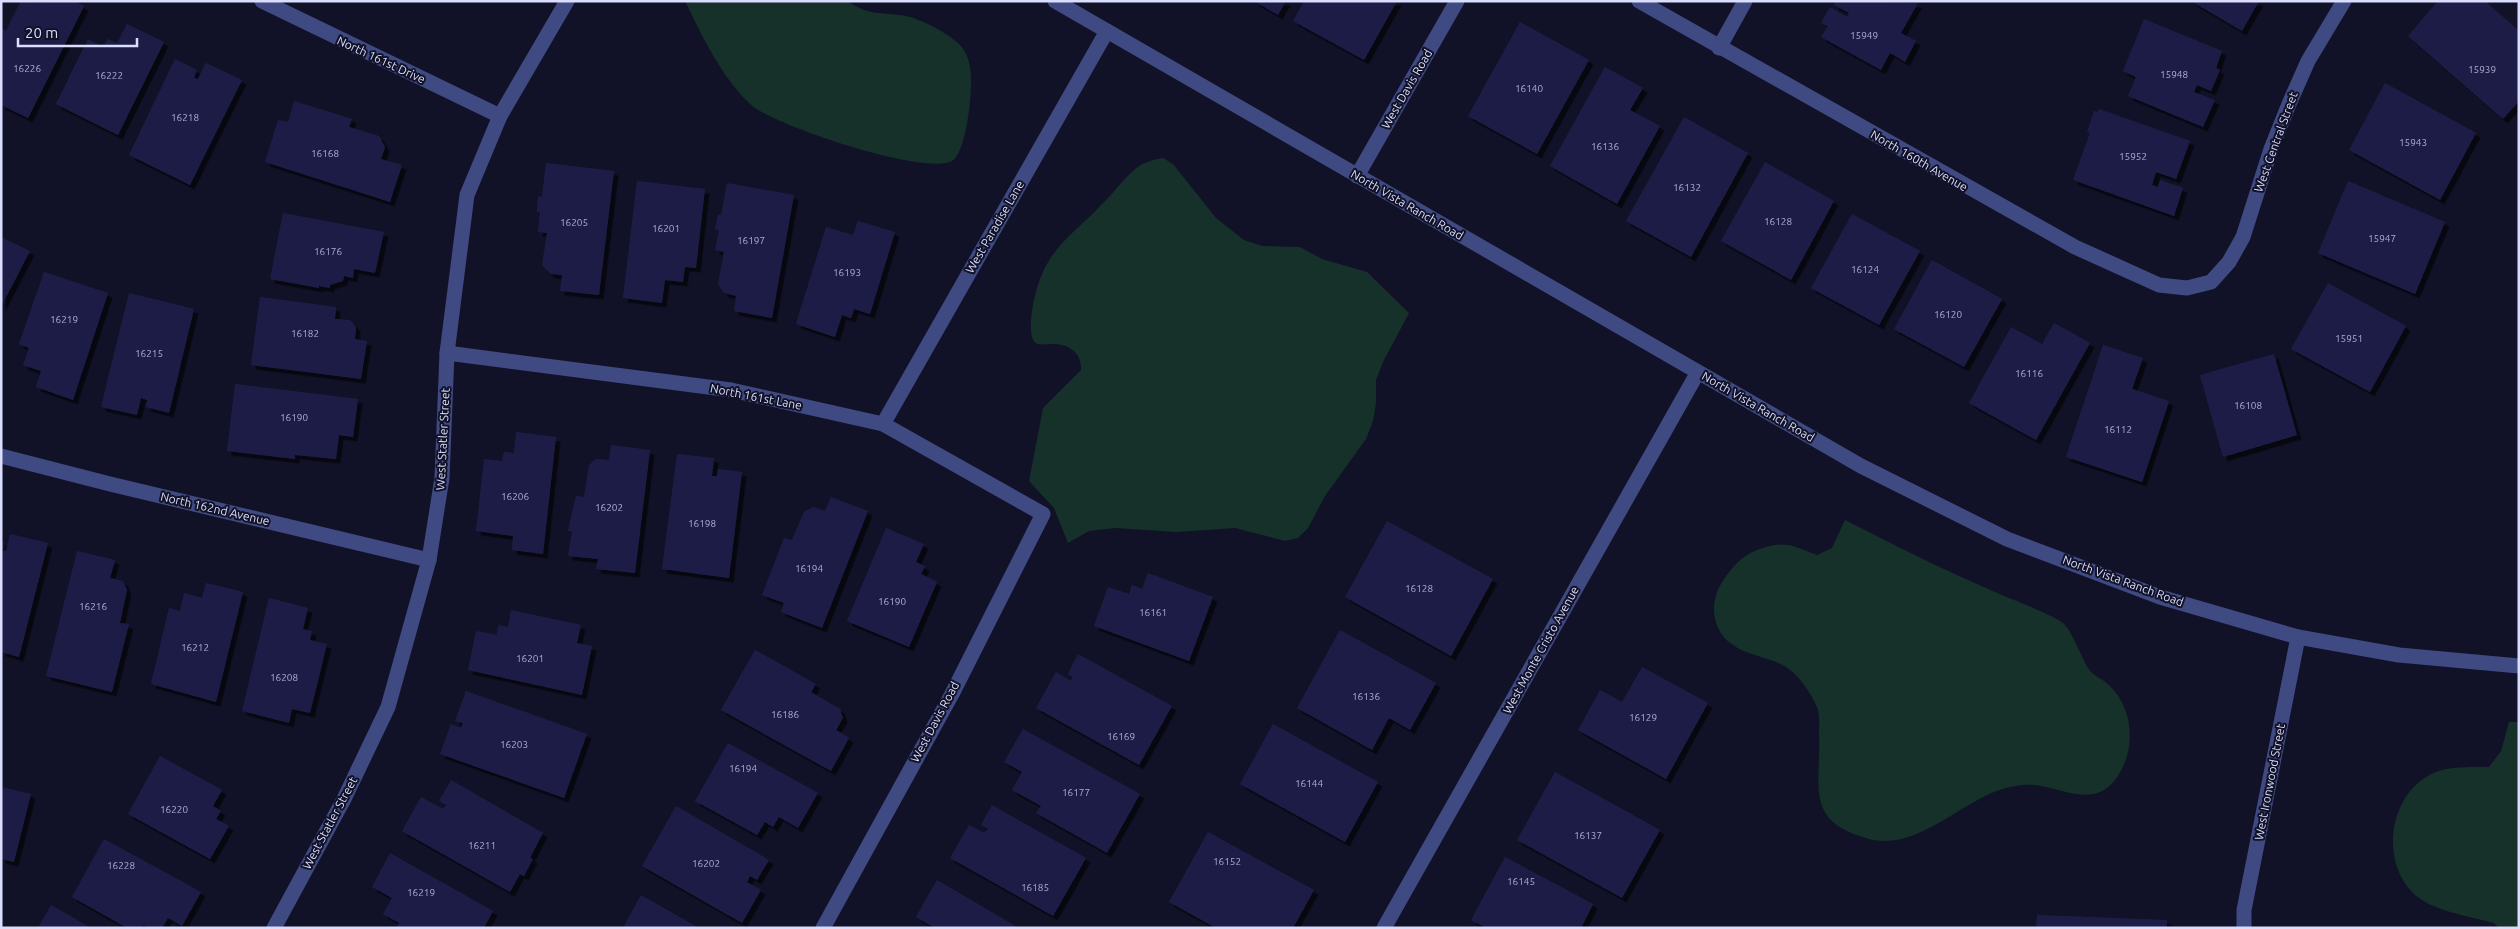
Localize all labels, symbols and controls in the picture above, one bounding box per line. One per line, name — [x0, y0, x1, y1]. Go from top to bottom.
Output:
scale bar — [18, 15, 136, 47]
text: 20 m — [25, 24, 58, 41]
house number: 15949 — [1850, 30, 1878, 41]
street label: North 161st Drive — [335, 33, 427, 86]
street label: West Davis Road — [1379, 47, 1435, 131]
house number: 16226 — [13, 63, 41, 74]
house number: 15939 — [2468, 64, 2496, 75]
house number: 15948 — [2160, 69, 2188, 80]
house number: 16222 — [95, 70, 123, 81]
house number: 16140 — [1515, 83, 1543, 94]
street label: West Central Street — [2251, 90, 2300, 194]
house number: 16218 — [171, 112, 199, 123]
street label: North 160th Avenue — [1869, 128, 1970, 194]
house number: 15943 — [2399, 137, 2427, 148]
house number: 16136 — [1591, 141, 1619, 152]
house number: 16168 — [311, 148, 339, 159]
house number: 15952 — [2119, 151, 2147, 162]
street label: North Vista Ranch Road — [1349, 167, 1466, 242]
street label: West Paradise Lane — [963, 178, 1026, 275]
house number: 16132 — [1673, 182, 1701, 193]
house number: 16128 — [1764, 216, 1792, 227]
house number: 16205 — [560, 217, 588, 228]
house number: 16201 — [652, 223, 680, 234]
house number: 15947 — [2368, 233, 2396, 244]
house number: 16197 — [737, 235, 765, 246]
house number: 16176 — [314, 246, 342, 257]
house number: 16124 — [1851, 264, 1879, 275]
house number: 16193 — [833, 267, 861, 278]
house number: 16120 — [1934, 309, 1962, 320]
house number: 16219 — [50, 314, 78, 325]
house number: 16182 — [291, 328, 319, 339]
house number: 15951 — [2335, 333, 2363, 344]
house number: 16215 — [135, 348, 163, 359]
house number: 16116 — [2015, 368, 2043, 379]
street label: North Vista Ranch Road — [1700, 369, 1817, 444]
street label: North 161st Lane — [709, 381, 803, 412]
street label: West Statler Street — [433, 387, 452, 491]
house number: 16108 — [2234, 400, 2262, 411]
house number: 16190 — [280, 412, 308, 423]
house number: 16112 — [2104, 424, 2132, 435]
street label: North 162nd Avenue — [159, 490, 271, 527]
house number: 16206 — [501, 491, 529, 502]
house number: 16202 — [595, 502, 623, 513]
house number: 16198 — [688, 518, 716, 529]
street label: North Vista Ranch Road — [2061, 553, 2185, 608]
house number: 16194 — [795, 563, 823, 574]
house number: 16128 — [1405, 583, 1433, 594]
street label: West Monte Cristo Avenue — [1500, 584, 1581, 716]
house number: 16190 — [878, 596, 906, 607]
house number: 16216 — [79, 601, 107, 612]
house number: 16161 — [1139, 607, 1167, 618]
house number: 16212 — [181, 642, 209, 653]
house number: 16201 — [516, 653, 544, 664]
house number: 16208 — [270, 672, 298, 683]
street label: West Davis Road — [908, 679, 961, 764]
house number: 16136 — [1352, 691, 1380, 702]
house number: 16186 — [771, 709, 799, 720]
house number: 16129 — [1629, 712, 1657, 723]
street label: West Ironwood Street — [2252, 722, 2287, 841]
house number: 16169 — [1107, 731, 1135, 742]
house number: 16203 — [500, 739, 528, 750]
house number: 16194 — [729, 763, 757, 774]
street label: West Statler Street — [300, 774, 360, 871]
house number: 16144 — [1295, 778, 1323, 789]
house number: 16177 — [1062, 787, 1090, 798]
house number: 16220 — [160, 804, 188, 815]
house number: 16137 — [1574, 830, 1602, 841]
house number: 16211 — [468, 840, 496, 851]
house number: 16152 — [1213, 856, 1241, 867]
house number: 16202 — [692, 858, 720, 869]
house number: 16228 — [107, 860, 135, 871]
house number: 16145 — [1507, 876, 1535, 887]
house number: 16185 — [1021, 882, 1049, 893]
house number: 16219 — [407, 887, 435, 898]

